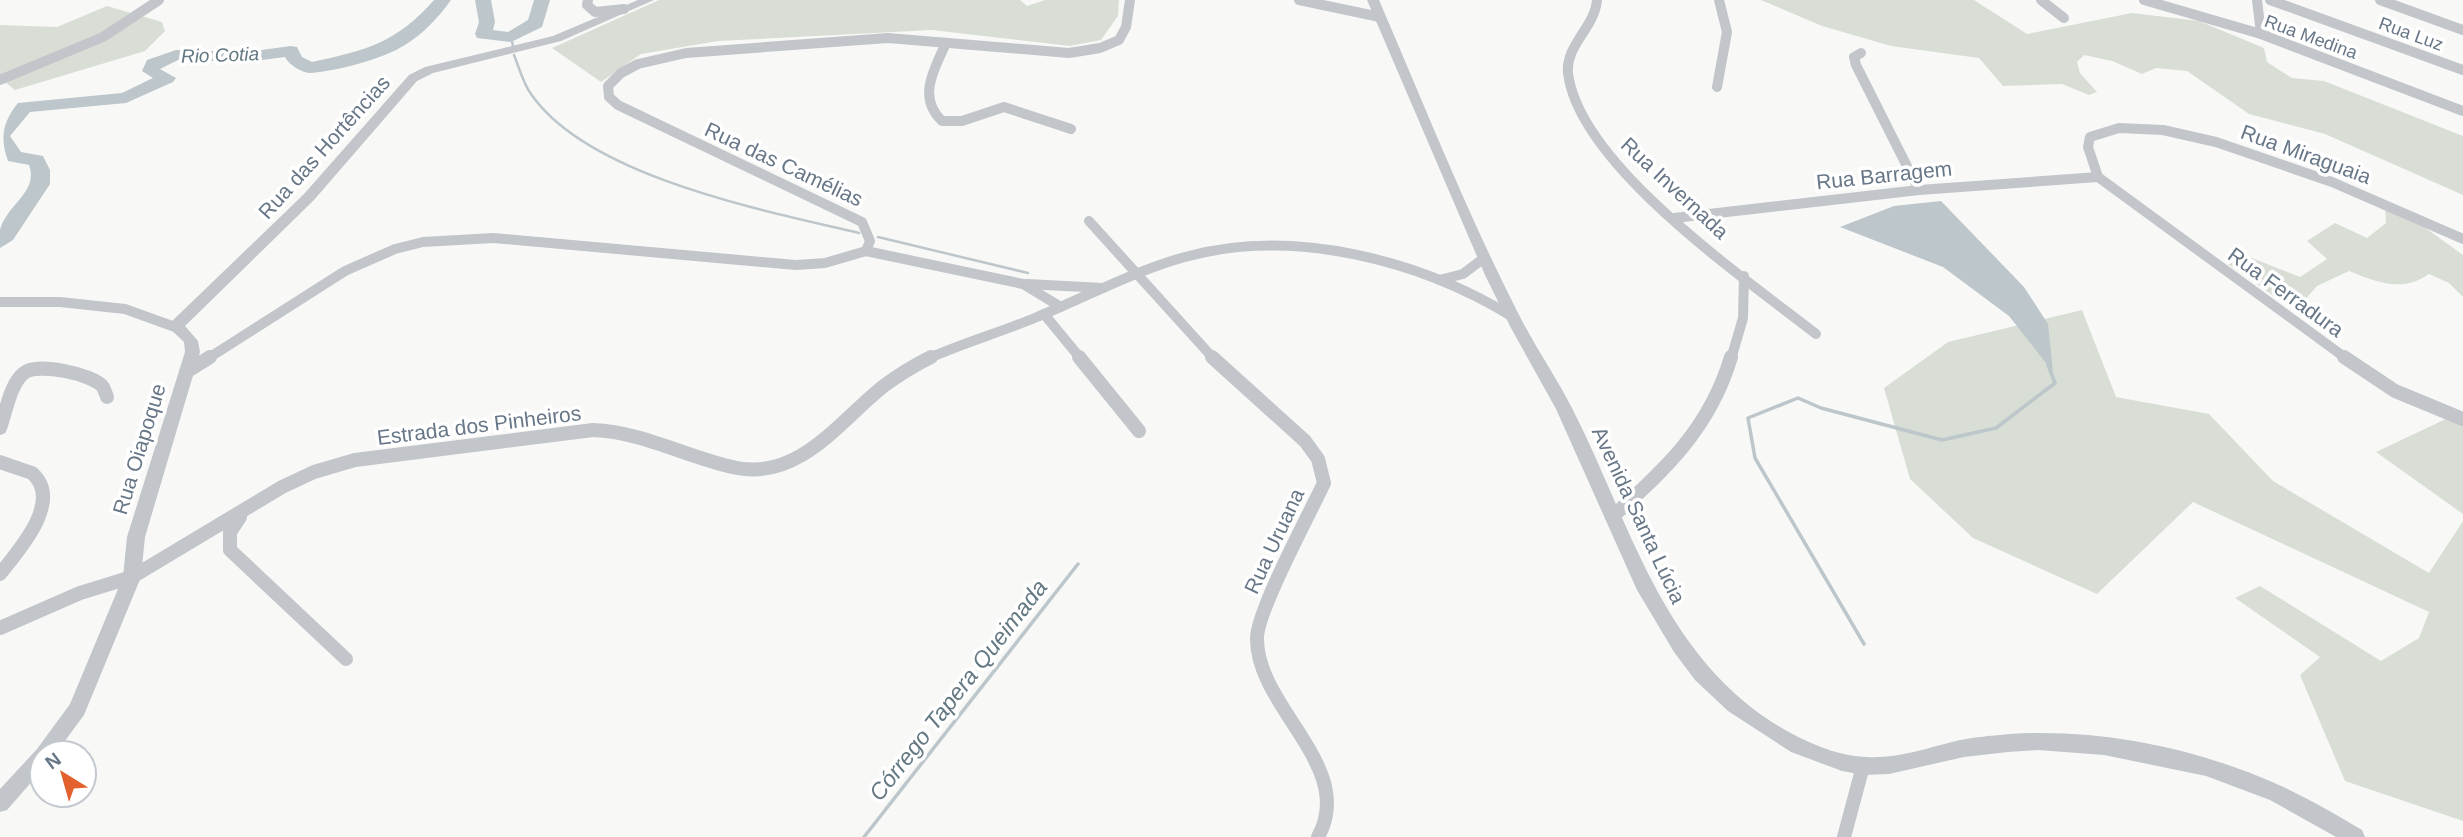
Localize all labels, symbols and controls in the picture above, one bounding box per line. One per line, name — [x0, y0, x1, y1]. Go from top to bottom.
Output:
street label: Rua Medina — [2262, 11, 2361, 63]
street label: Rua Luz — [2376, 13, 2446, 55]
water label: Rio Cotia — [181, 43, 259, 67]
street label: Rua das Hortências — [254, 71, 394, 223]
street label: Rua das Camélias — [701, 117, 867, 211]
street label: Rua Miraguaia — [2238, 120, 2374, 188]
street label: Rua Invernada — [1617, 133, 1733, 244]
street label: Rua Barragem — [1815, 156, 1953, 194]
street label: Rua Ferradura — [2224, 243, 2348, 342]
street label: Rua Oiapoque — [108, 381, 170, 517]
street label: Estrada dos Pinheiros — [376, 401, 582, 449]
street label: Avenida Santa Lúcia — [1588, 423, 1690, 607]
street label: Rua Uruana — [1240, 485, 1308, 597]
water label: Córrego Tapera Queimada — [864, 575, 1052, 805]
north arrow — [28, 739, 98, 809]
text: N — [41, 748, 65, 773]

